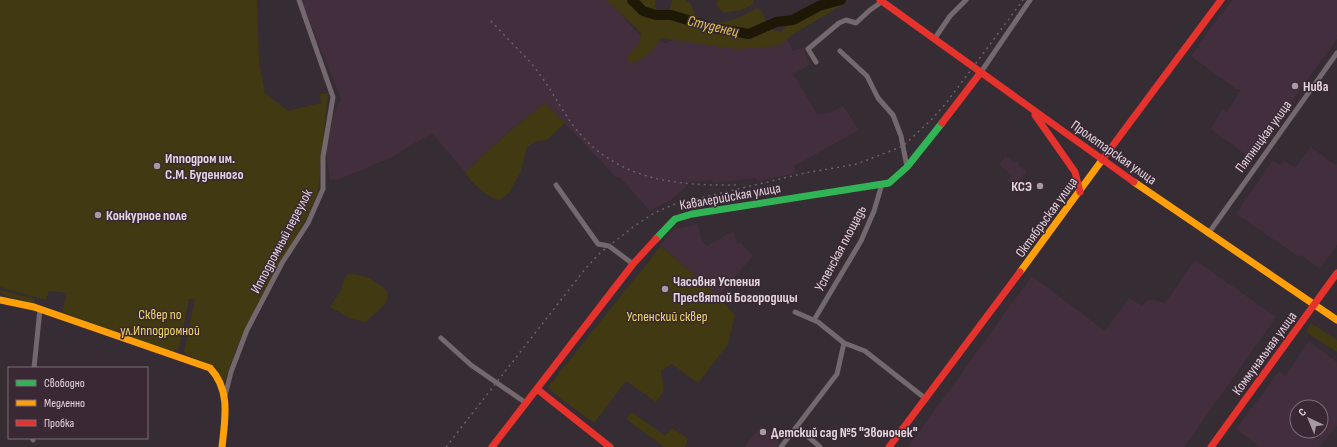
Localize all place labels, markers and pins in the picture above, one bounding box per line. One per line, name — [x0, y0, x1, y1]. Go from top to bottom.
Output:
place label: Нива — [1303, 78, 1329, 95]
marker: Нива — [1290, 81, 1300, 91]
place label: Ипподром им. С.М. Буденного — [165, 150, 244, 183]
marker: Ипподром им. С.М. Буденного — [152, 161, 162, 171]
place label: КСЭ — [1011, 178, 1032, 195]
marker: КСЭ — [1035, 181, 1045, 191]
place label: Конкурное поле — [106, 207, 187, 224]
marker: Конкурное поле — [93, 210, 103, 220]
place label: Часовня Успения Пресвятой Богородицы — [673, 273, 798, 306]
marker: Часовня Успения Пресвятой Богородицы — [660, 284, 670, 294]
place label: Детский сад №5 "Звоночек" — [771, 424, 918, 441]
marker: Детский сад №5 "Звоночек" — [758, 427, 768, 437]

